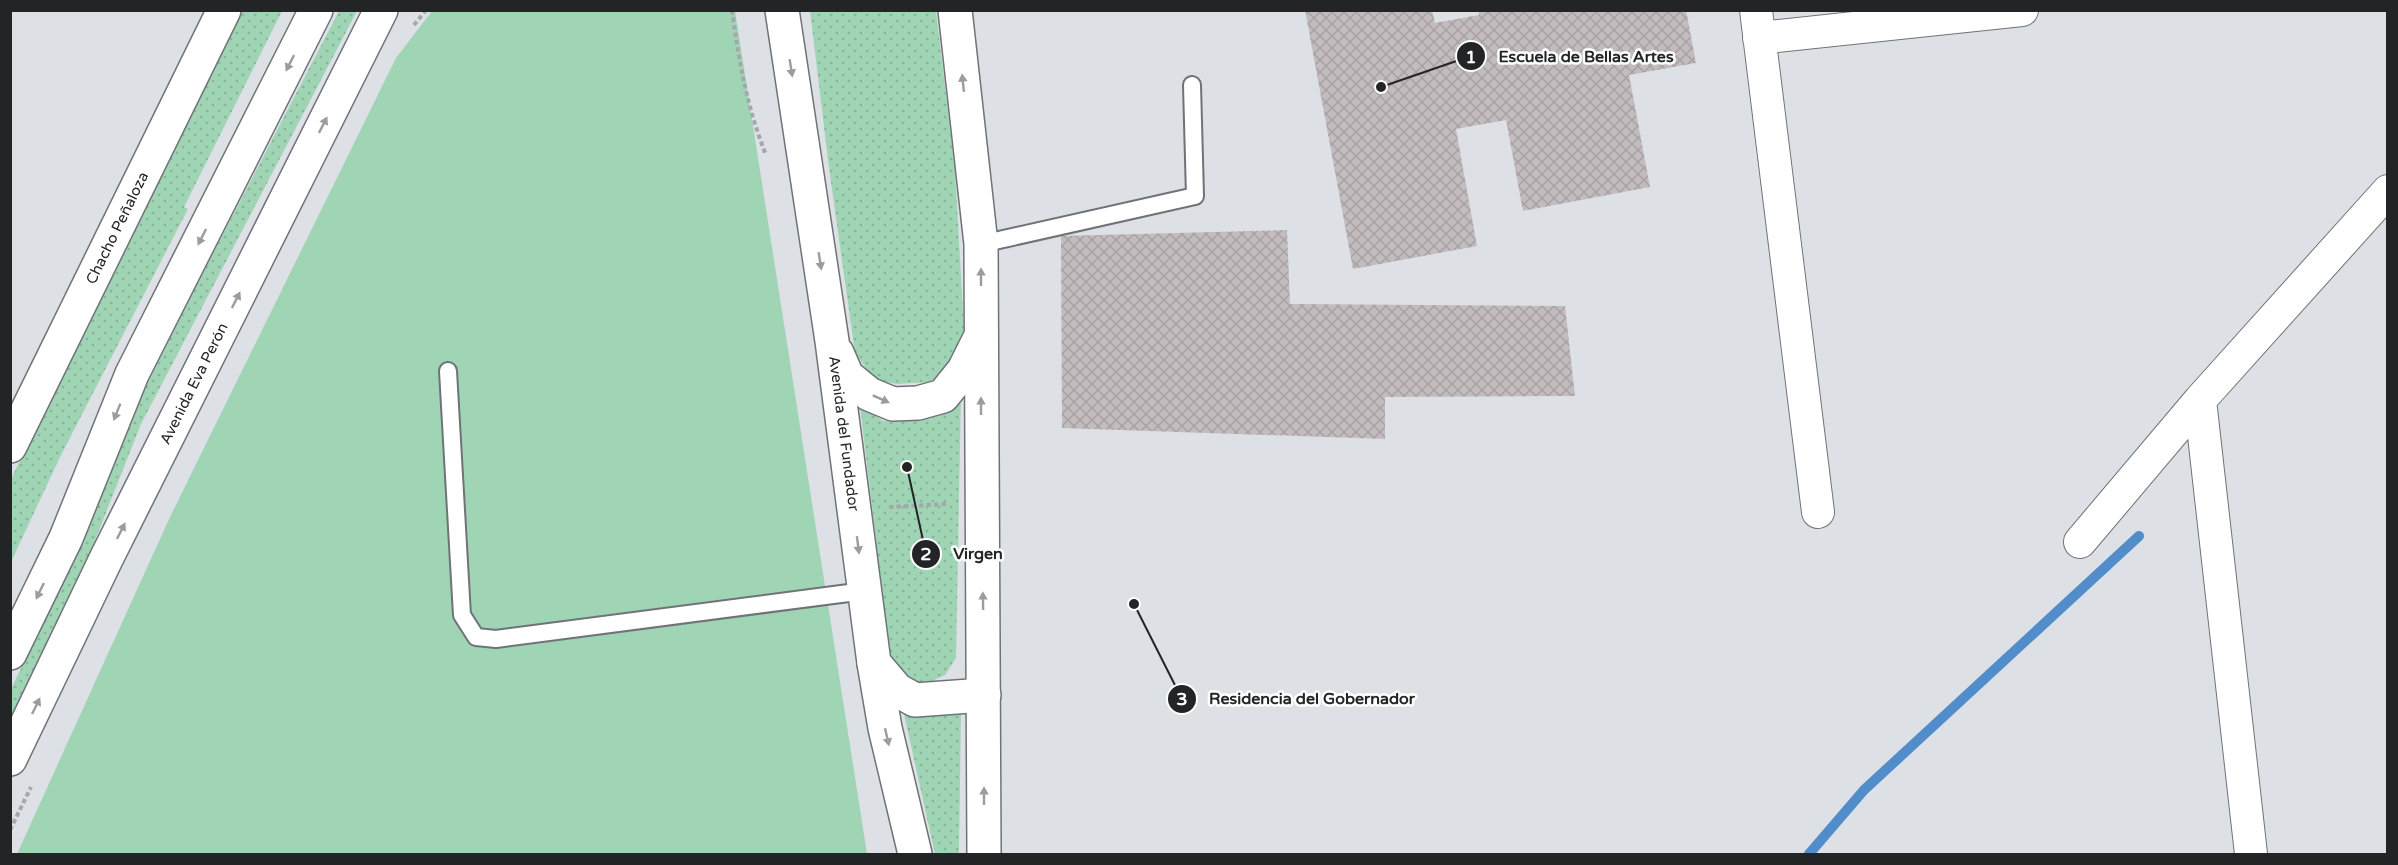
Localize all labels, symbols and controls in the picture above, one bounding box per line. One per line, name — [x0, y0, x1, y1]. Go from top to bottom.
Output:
callout: Escuela de Bellas Artes — [1456, 39, 1685, 73]
text: 1 — [1465, 46, 1477, 68]
text: Escuela de Bellas Artes — [1498, 47, 1674, 67]
one-way arrow — [285, 54, 294, 71]
one-way arrow — [787, 59, 796, 78]
one-way arrow — [958, 73, 967, 92]
one-way arrow — [318, 117, 328, 134]
street label: Chacho Peñaloza — [82, 169, 152, 287]
one-way arrow — [197, 228, 206, 245]
one-way arrow — [816, 252, 825, 271]
one-way arrow — [976, 267, 986, 286]
one-way arrow — [231, 291, 241, 308]
street label: Avenida Eva Perón — [156, 320, 232, 447]
street label: Avenida del Fundador — [825, 355, 863, 512]
one-way arrow — [872, 394, 890, 404]
one-way arrow — [976, 397, 986, 416]
one-way arrow — [112, 403, 121, 421]
one-way arrow — [116, 522, 125, 539]
one-way arrow — [854, 535, 863, 554]
callout: Virgen — [911, 537, 1015, 571]
text: 2 — [920, 543, 932, 565]
text: Virgen — [953, 544, 1003, 564]
one-way arrow — [35, 583, 45, 600]
one-way arrow — [978, 592, 988, 611]
callout: Residencia del Gobernador — [1167, 682, 1427, 716]
text: 3 — [1176, 688, 1188, 710]
text: Residencia del Gobernador — [1209, 689, 1416, 709]
one-way arrow — [31, 698, 40, 715]
one-way arrow — [883, 728, 893, 747]
one-way arrow — [979, 787, 989, 806]

